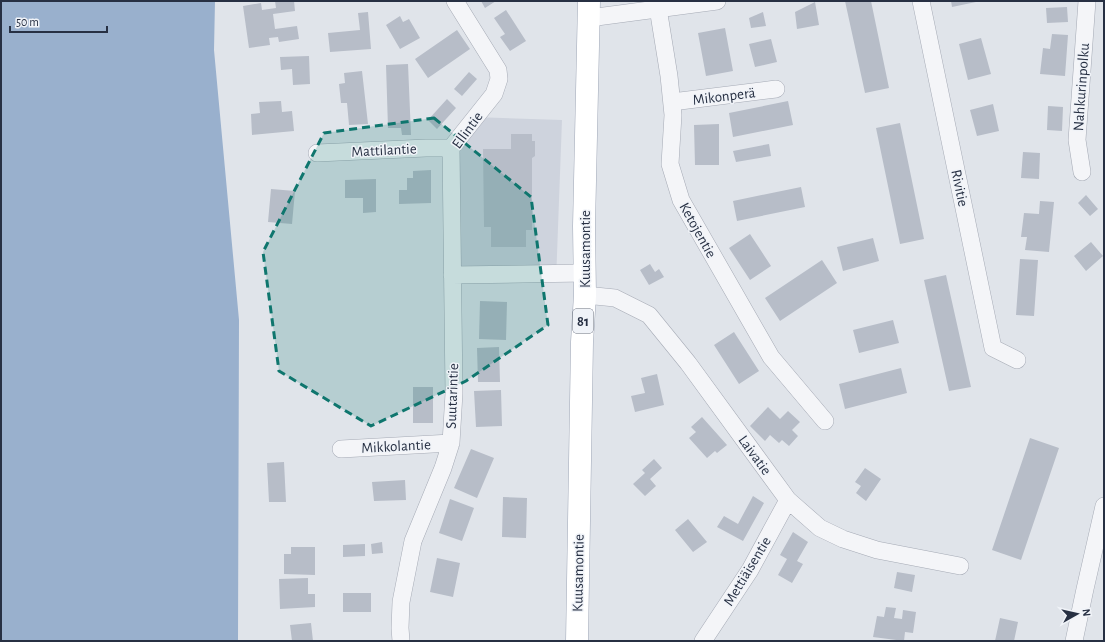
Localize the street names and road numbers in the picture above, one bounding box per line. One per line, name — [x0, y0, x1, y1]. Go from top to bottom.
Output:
street label: Nahkurinpolku — [1071, 42, 1092, 132]
street label: Mikonperä — [692, 85, 756, 108]
street label: Ellintie — [449, 109, 486, 151]
street label: Mattilantie — [351, 141, 417, 160]
street label: Rivitie — [948, 168, 971, 208]
street label: Ketojentie — [676, 200, 719, 260]
street label: Kuusamontie — [578, 210, 593, 288]
road number: 81 — [573, 309, 593, 333]
street label: Suutarintie — [444, 363, 461, 429]
street label: Laivatie — [735, 433, 774, 478]
street label: Mikkolantie — [361, 437, 431, 456]
street label: Kuusamontie — [570, 534, 587, 612]
street label: Mettiäisentie — [721, 534, 774, 608]

